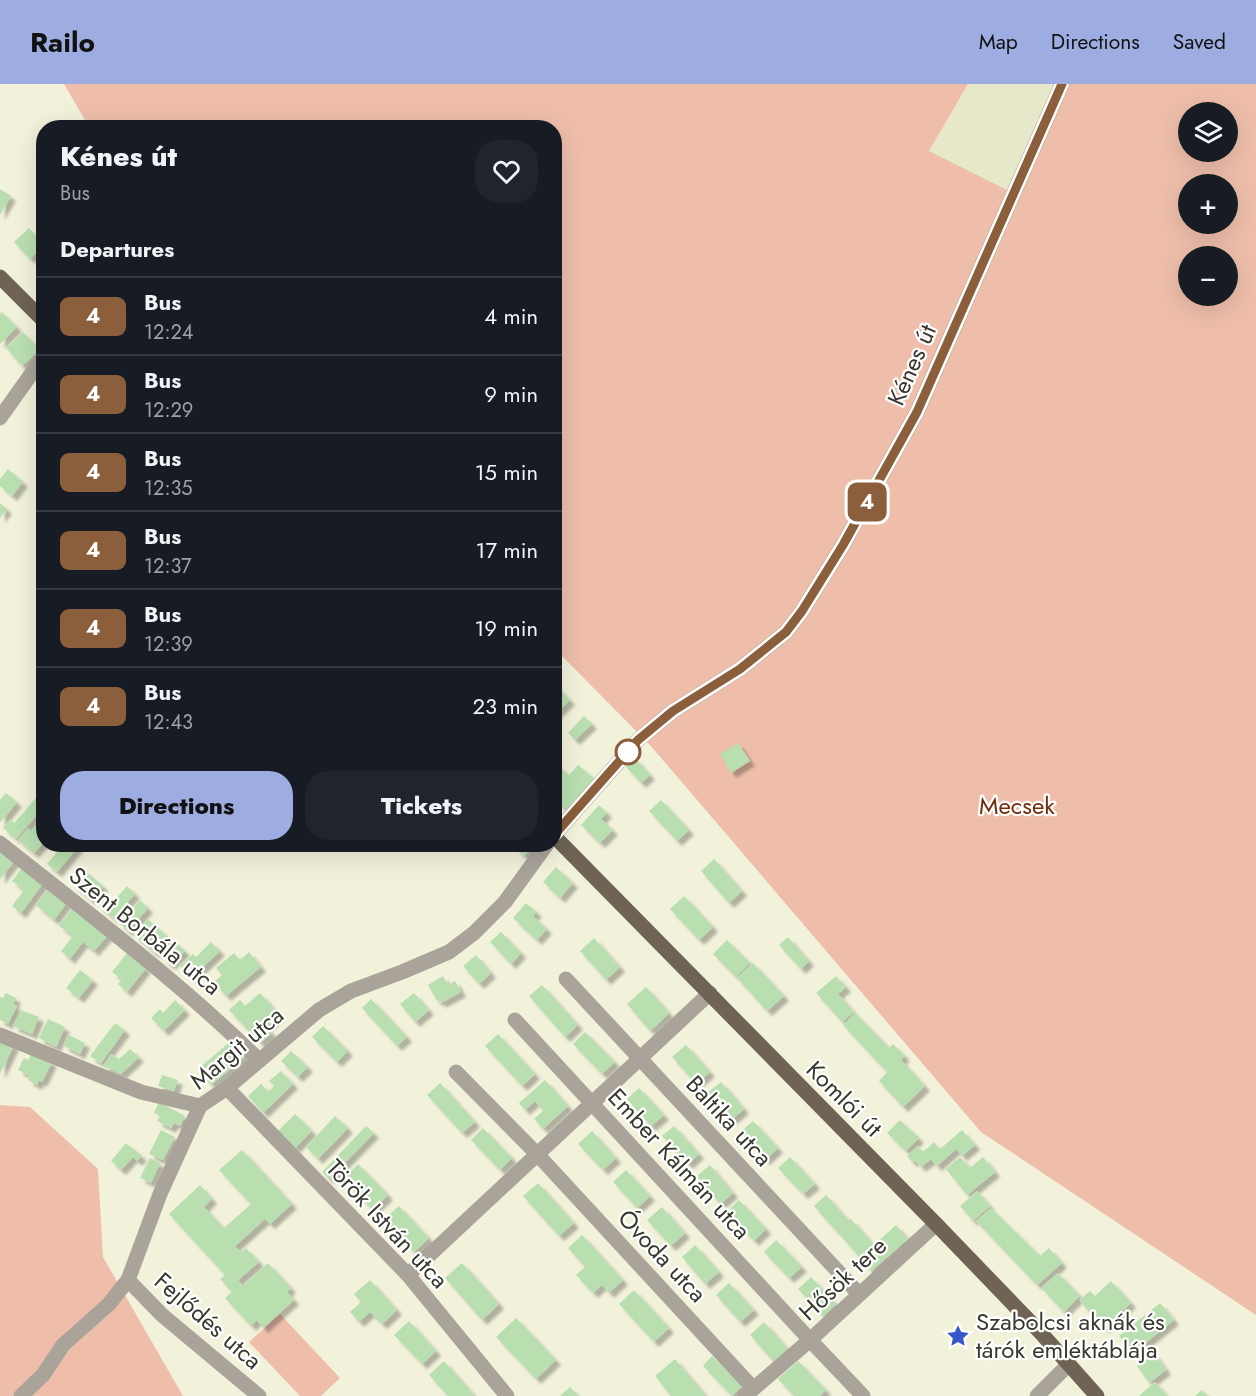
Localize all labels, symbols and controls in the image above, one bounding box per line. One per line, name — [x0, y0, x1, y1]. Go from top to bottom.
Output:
text: Railo — [30, 22, 95, 63]
text: Map — [979, 27, 1018, 57]
text: Directions — [1051, 27, 1140, 57]
text: Saved — [1173, 27, 1226, 57]
map controls — [1178, 102, 1238, 306]
button: layers — [1178, 102, 1238, 162]
text: Kénes út — [60, 136, 177, 177]
button: heart — [475, 140, 538, 203]
button: + — [1178, 174, 1238, 234]
text: Bus — [60, 179, 90, 208]
text: Departures — [60, 233, 174, 265]
button: − — [1178, 246, 1238, 306]
text: Bus — [144, 286, 181, 318]
text: 4 min — [484, 300, 538, 332]
text: 4 — [86, 301, 100, 331]
text: 12:24 — [144, 318, 193, 347]
street label: Kénes út — [878, 318, 945, 411]
text: Bus — [144, 364, 181, 396]
text: 9 min — [484, 378, 538, 410]
text: 4 — [86, 379, 100, 409]
text: 12:29 — [144, 396, 193, 425]
text: Bus — [144, 442, 181, 474]
text: 15 min — [475, 456, 538, 488]
text: 4 — [86, 457, 100, 487]
text: 12:35 — [144, 474, 193, 503]
line badge: 4 — [848, 482, 886, 522]
text: 4 — [860, 487, 874, 517]
text: Bus — [144, 520, 181, 552]
text: 17 min — [476, 534, 538, 566]
text: 4 — [86, 535, 100, 565]
text: 12:37 — [144, 552, 192, 581]
text: Bus — [144, 598, 181, 630]
text: 19 min — [474, 612, 538, 644]
text: 4 — [86, 613, 100, 643]
text: 12:39 — [144, 630, 193, 659]
text: Bus — [144, 676, 181, 708]
text: 23 min — [472, 690, 538, 722]
text: 4 — [86, 691, 100, 721]
text: 12:43 — [144, 708, 193, 737]
unlabelled marker — [615, 739, 641, 765]
button: Directions — [60, 771, 293, 840]
button: Tickets — [305, 771, 538, 840]
park label: Mecsek — [979, 788, 1055, 823]
street label: Szent Borbála utca — [61, 858, 229, 1003]
street label: Margit utca — [182, 998, 291, 1097]
street label: Komlói út — [798, 1053, 891, 1145]
street label: Baltika utca — [678, 1067, 781, 1174]
street label: Ember Kálmán utca — [600, 1080, 759, 1247]
street label: Török István utca — [318, 1151, 457, 1296]
street label: Óvoda utca — [610, 1201, 715, 1310]
street label: Hősök tere — [791, 1229, 895, 1329]
street label: Fejlődés utca — [147, 1264, 270, 1377]
place label: Szabolcsi aknák és tárók emléktáblája — [976, 1304, 1165, 1367]
place icon: Szabolcsi aknák és tárók emléktáblája — [945, 1323, 971, 1349]

